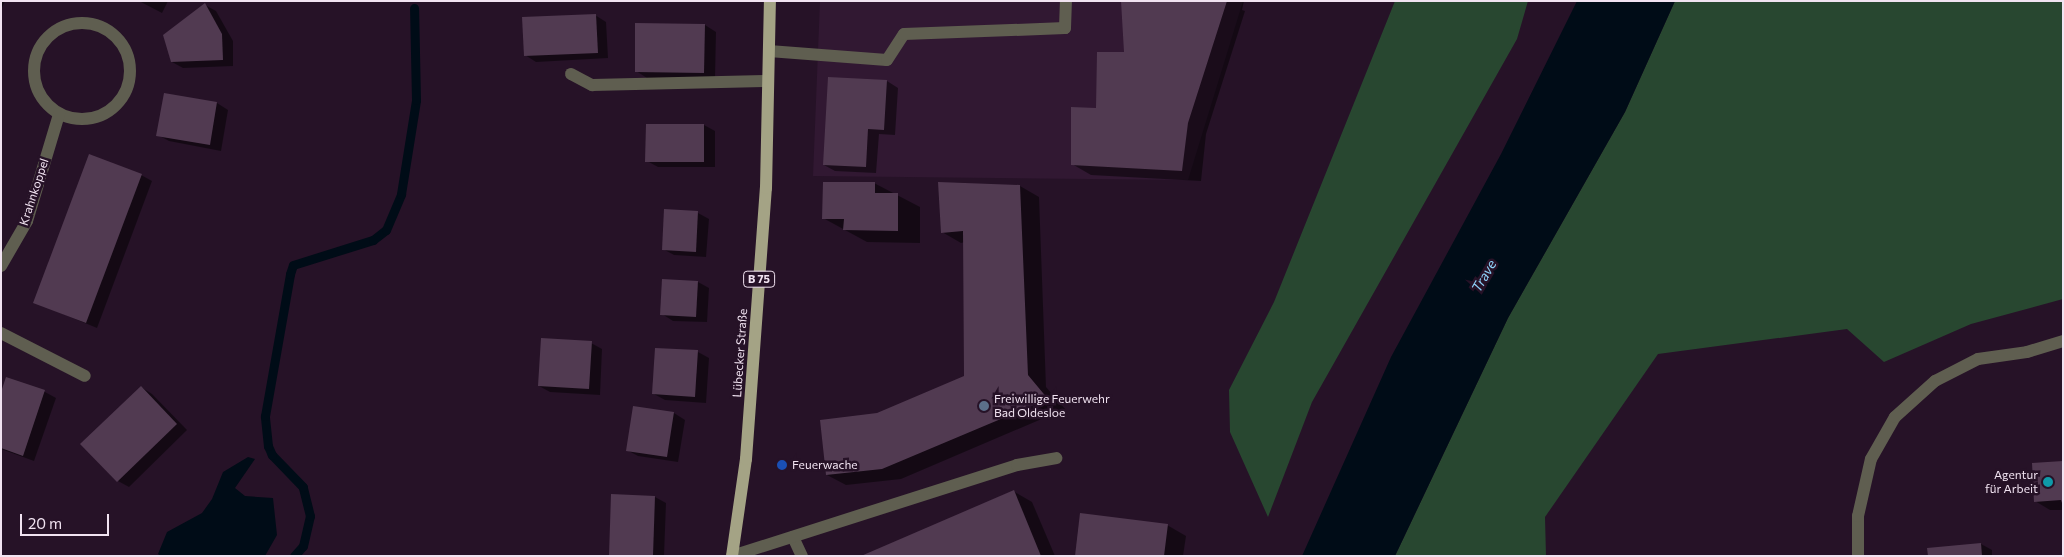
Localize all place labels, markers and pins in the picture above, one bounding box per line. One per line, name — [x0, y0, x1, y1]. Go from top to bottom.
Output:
place label: Freiwillige Feuerwehr Bad Oldesloe — [994, 392, 1110, 420]
marker: Freiwillige Feuerwehr Bad Oldesloe — [978, 400, 990, 412]
place label: Feuerwache — [792, 458, 858, 472]
marker: Feuerwache — [776, 459, 788, 471]
place label: Agentur für Arbeit — [1985, 468, 2038, 496]
marker: Agentur für Arbeit — [2042, 476, 2054, 488]

